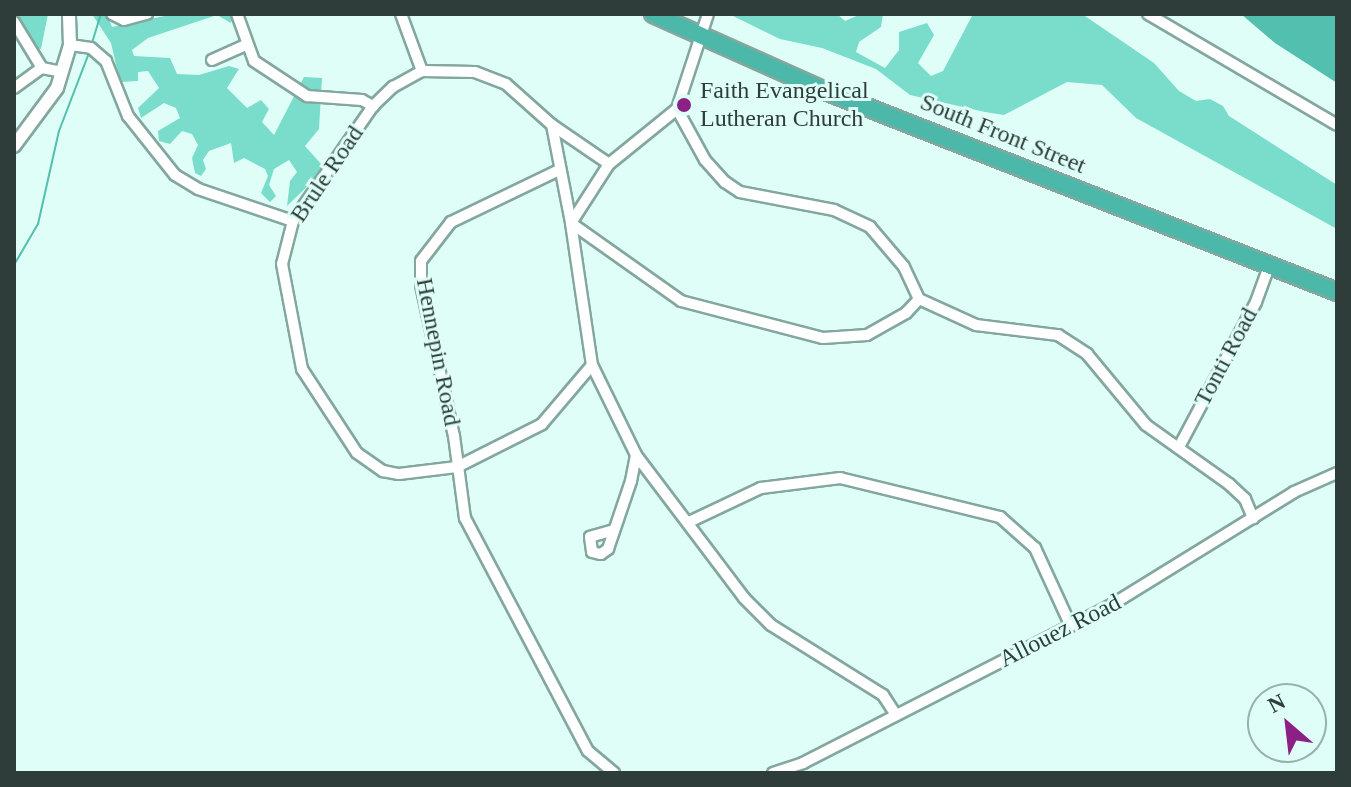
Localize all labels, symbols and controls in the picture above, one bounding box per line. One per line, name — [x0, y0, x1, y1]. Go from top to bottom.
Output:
place label: Faith Evangelical Lutheran Church — [700, 77, 869, 133]
street label: South Front Street — [916, 88, 1090, 180]
marker: Faith Evangelical Lutheran Church — [675, 96, 693, 114]
street label: Brule Road — [284, 120, 370, 228]
street label: Hennepin Road — [410, 276, 466, 428]
street label: Tonti Road — [1188, 303, 1264, 411]
street label: Allouez Road — [994, 588, 1126, 674]
north arrow — [1247, 683, 1327, 763]
text: N — [1264, 688, 1289, 718]

